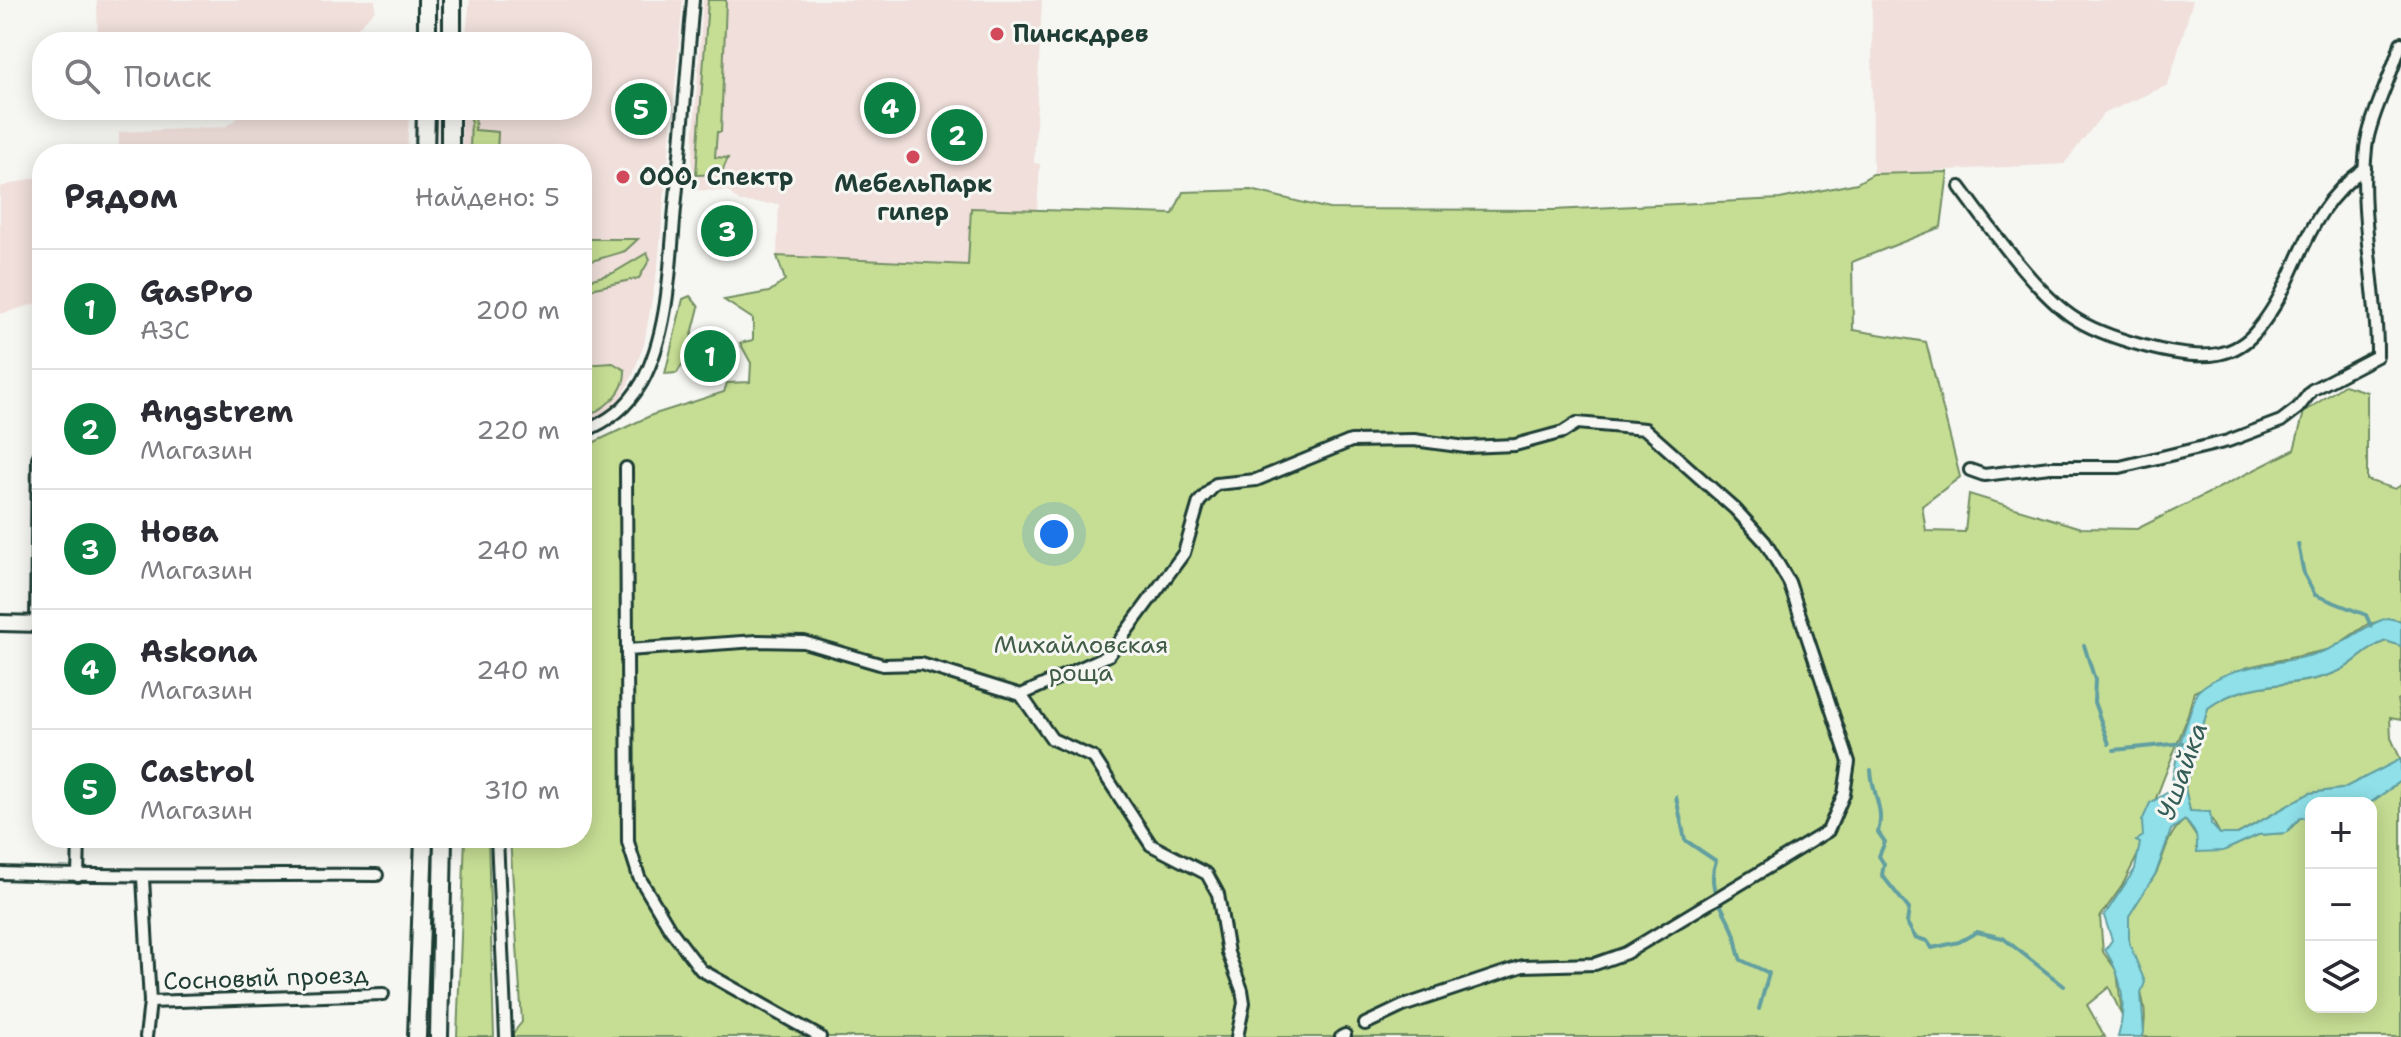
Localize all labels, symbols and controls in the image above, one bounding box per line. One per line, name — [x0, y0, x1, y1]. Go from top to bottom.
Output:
place label: Пинскдрев — [1013, 18, 1148, 50]
marker: Пинскдрев — [988, 25, 1006, 43]
search box — [32, 32, 592, 120]
icon: search — [60, 54, 104, 98]
text: Поиск — [124, 56, 212, 97]
pin: 4 — [864, 78, 916, 138]
pin: 5 — [615, 79, 667, 139]
pin: 2 — [931, 105, 983, 165]
marker: МебельПарк гипер — [904, 148, 922, 166]
place label: ООО, Спектр — [639, 161, 793, 193]
marker: ООО, Спектр — [614, 168, 632, 186]
place label: МебельПарк гипер — [834, 168, 992, 228]
text: Рядом — [64, 173, 178, 219]
text: Найдено: 5 — [415, 179, 560, 214]
pin: 3 — [701, 201, 753, 261]
text: GasPro — [140, 271, 253, 312]
text: 1 — [84, 292, 96, 327]
text: 200 m — [475, 292, 560, 327]
text: АЗС — [140, 312, 190, 347]
pin: 1 — [684, 326, 736, 386]
text: Angstrem — [140, 391, 293, 432]
text: 2 — [81, 412, 99, 447]
text: 220 m — [476, 412, 560, 447]
text: Магазин — [140, 432, 253, 467]
text: Нова — [140, 511, 219, 552]
your location — [1034, 514, 1074, 554]
text: 3 — [81, 532, 99, 567]
text: 240 m — [476, 532, 560, 567]
text: Магазин — [140, 552, 253, 587]
park label: Михайловская роща — [994, 629, 1168, 689]
text: Askona — [140, 631, 258, 672]
text: 4 — [81, 652, 99, 687]
text: 240 m — [476, 652, 560, 687]
text: Магазин — [140, 672, 253, 707]
water label: Ушайка — [2148, 717, 2215, 825]
text: Castrol — [140, 751, 254, 792]
text: 5 — [82, 772, 98, 807]
text: 310 m — [484, 772, 560, 807]
text: Магазин — [140, 792, 253, 827]
map controls — [2305, 797, 2377, 1013]
button: + — [2305, 797, 2377, 869]
button: − — [2305, 869, 2377, 941]
button: layers — [2305, 941, 2377, 1013]
street label: Сосновый проезд — [163, 958, 369, 998]

